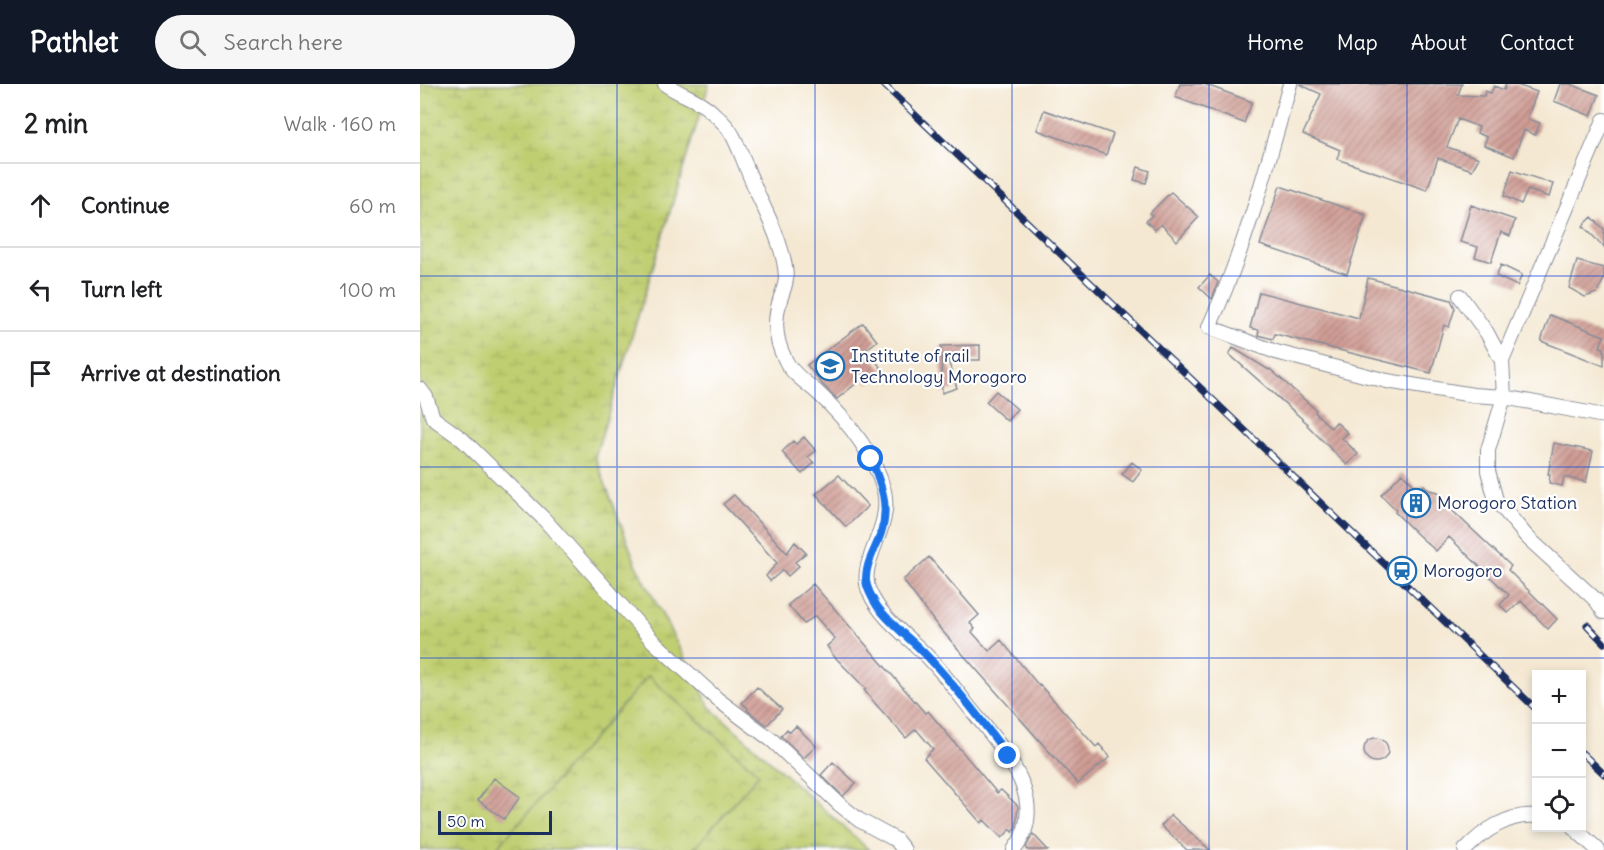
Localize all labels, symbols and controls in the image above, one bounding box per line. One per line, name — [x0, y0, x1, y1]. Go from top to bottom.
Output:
search box — [155, 15, 575, 69]
text: Pathlet — [30, 24, 119, 60]
icon: search — [176, 26, 209, 59]
text: Search here — [224, 28, 343, 56]
text: Home — [1247, 29, 1304, 56]
text: Map — [1337, 29, 1378, 56]
text: About — [1411, 29, 1467, 56]
text: Contact — [1500, 29, 1574, 56]
text: 2 min — [24, 107, 88, 140]
text: Walk · 160 m — [283, 111, 396, 136]
icon: ahead — [24, 189, 57, 222]
text: Continue — [81, 191, 170, 219]
text: 60 m — [349, 193, 396, 218]
icon: left — [24, 273, 57, 306]
text: Turn left — [81, 275, 162, 303]
text: 100 m — [339, 277, 396, 302]
place label: Institute of rail Technology Morogoro — [851, 344, 1027, 388]
school or university icon: Institute of rail Technology Morogoro — [814, 350, 846, 382]
icon: arrive — [24, 357, 57, 390]
text: Arrive at destination — [81, 359, 281, 387]
route start — [857, 445, 883, 471]
building icon: Morogoro Station — [1400, 487, 1432, 519]
place label: Morogoro Station — [1437, 491, 1577, 514]
station icon: Morogoro — [1386, 555, 1418, 587]
place label: Morogoro — [1423, 559, 1502, 582]
map controls — [1532, 670, 1586, 832]
button: + — [1532, 670, 1586, 724]
button: − — [1532, 724, 1586, 778]
route end — [994, 742, 1020, 768]
button: locate — [1532, 778, 1586, 832]
scale bar — [438, 808, 552, 836]
text: 50 m — [447, 811, 485, 831]

